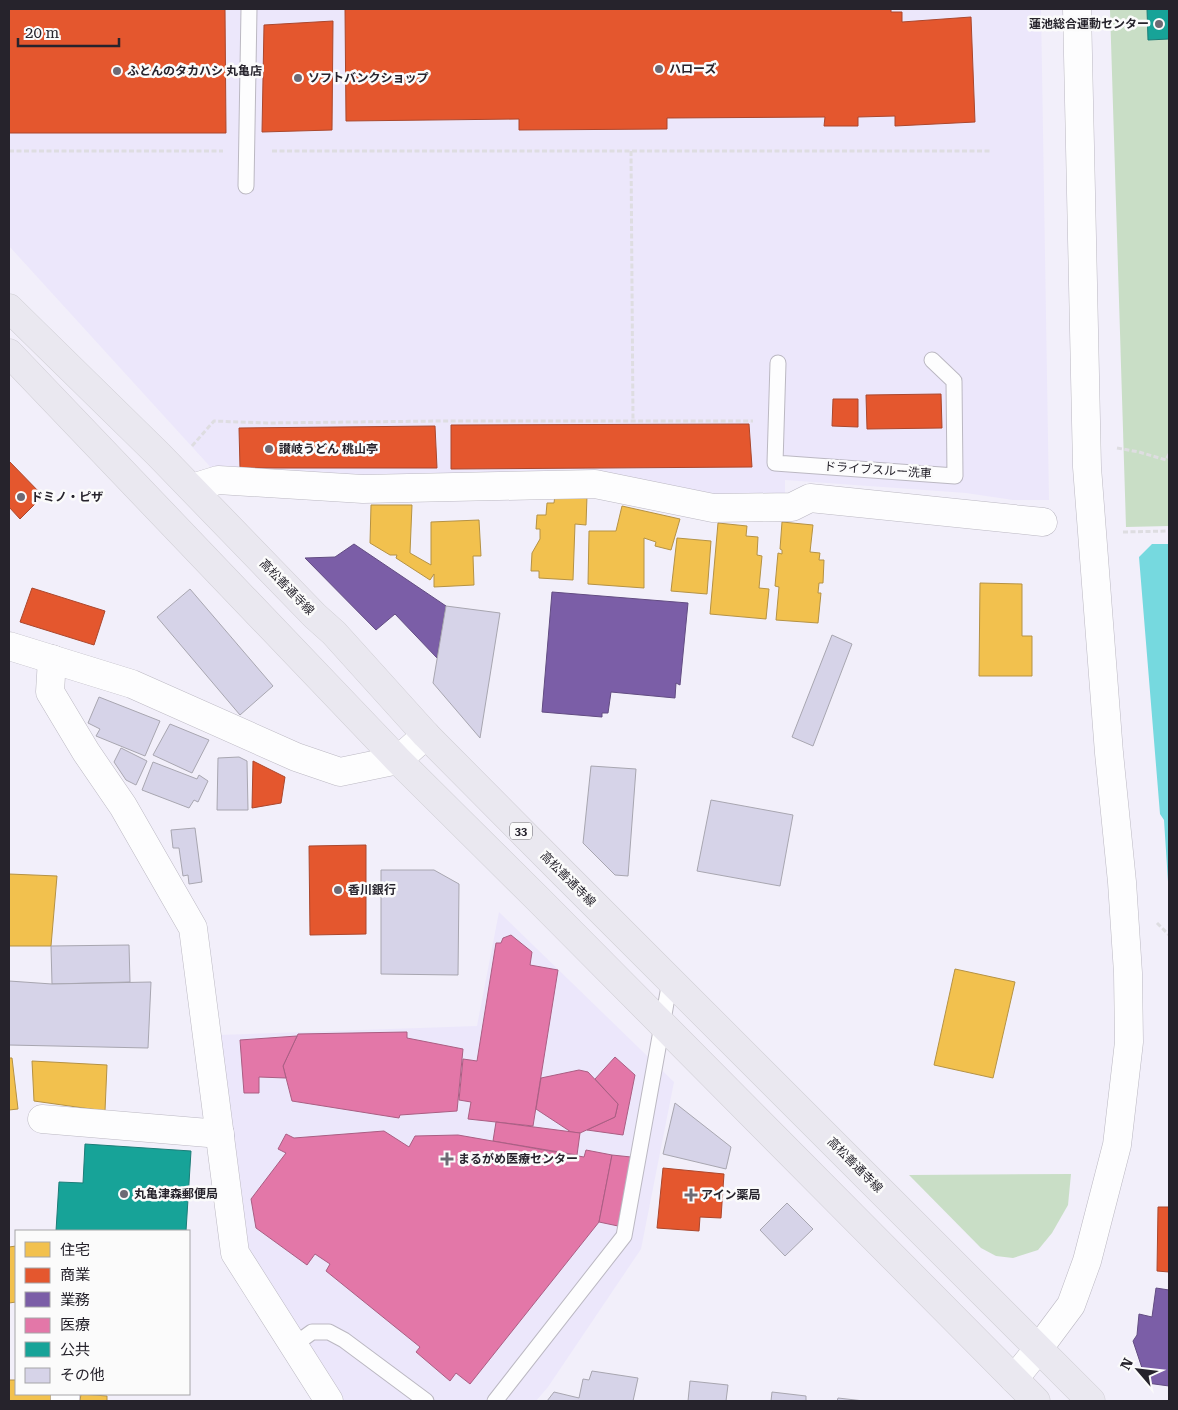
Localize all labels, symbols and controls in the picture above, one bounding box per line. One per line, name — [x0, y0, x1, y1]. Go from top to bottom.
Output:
scale bar — [18, 15, 119, 47]
place label: 蓮池総合運動センター — [1029, 17, 1149, 31]
marker: 蓮池総合運動センター — [1153, 18, 1165, 30]
text: 20 m — [25, 24, 60, 42]
place label: ハローズ — [669, 62, 716, 76]
marker: ハローズ — [653, 63, 665, 75]
place label: ふとんのタカハシ 丸亀店 — [127, 64, 262, 78]
marker: ふとんのタカハシ 丸亀店 — [111, 65, 123, 77]
place label: ソフトバンクショップ — [308, 71, 429, 85]
marker: ソフトバンクショップ — [292, 72, 304, 84]
place label: 讃岐うどん 桃山亭 — [279, 442, 378, 456]
marker: 讃岐うどん 桃山亭 — [263, 443, 275, 455]
street label: ドライブスルー洗車 — [824, 459, 932, 481]
place label: ドミノ・ピザ — [31, 490, 103, 504]
marker: ドミノ・ピザ — [15, 491, 27, 503]
street label: 高松善通寺線 — [257, 556, 317, 618]
road number: 33 — [510, 822, 532, 839]
street label: 高松善通寺線 — [538, 849, 598, 909]
place label: 香川銀行 — [348, 883, 396, 897]
marker: 香川銀行 — [332, 884, 344, 896]
street label: 高松善通寺線 — [825, 1135, 885, 1195]
marker: まるがめ医療センター — [440, 1152, 454, 1166]
place label: まるがめ医療センター — [458, 1152, 578, 1166]
place label: 丸亀津森郵便局 — [134, 1187, 218, 1201]
marker: 丸亀津森郵便局 — [118, 1188, 130, 1200]
place label: アイン薬局 — [701, 1188, 760, 1202]
marker: アイン薬局 — [685, 1189, 697, 1201]
legend — [15, 1230, 190, 1395]
text: 住宅 — [60, 1241, 90, 1259]
text: 商業 — [60, 1266, 90, 1284]
text: 業務 — [60, 1291, 90, 1309]
text: 医療 — [60, 1316, 90, 1334]
text: 公共 — [60, 1341, 90, 1359]
north arrow — [1113, 1345, 1163, 1395]
text: N — [1117, 1355, 1136, 1372]
text: その他 — [60, 1366, 105, 1384]

